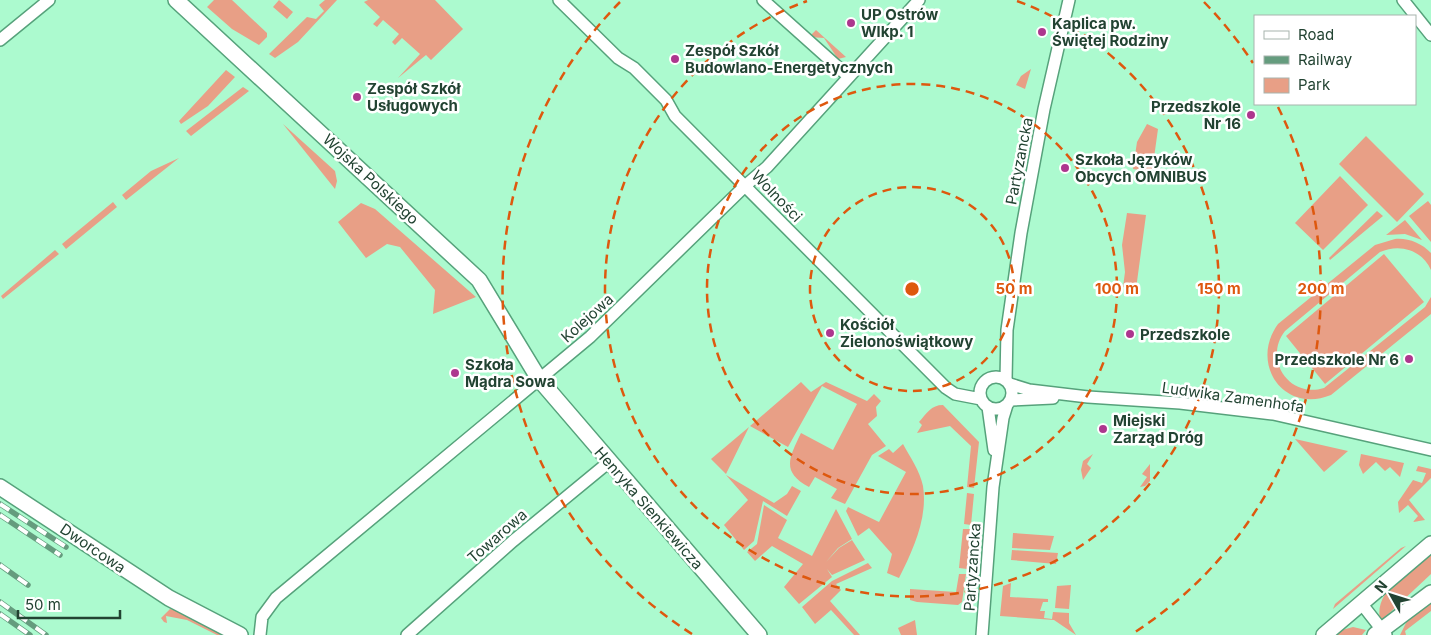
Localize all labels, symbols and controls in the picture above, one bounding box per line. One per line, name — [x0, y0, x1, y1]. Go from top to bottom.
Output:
place label: UP Ostrów Wlkp. 1 — [861, 5, 938, 41]
place label: Kaplica pw. Świętej Rodziny — [1052, 14, 1169, 50]
legend — [1254, 15, 1416, 105]
marker: UP Ostrów Wlkp. 1 — [845, 17, 857, 29]
text: Road — [1298, 25, 1334, 44]
marker: Kaplica pw. Świętej Rodziny — [1036, 26, 1048, 38]
place label: Zespół Szkół Budowlano-Energetycznych — [685, 41, 893, 77]
text: Railway — [1298, 50, 1353, 69]
marker: Zespół Szkół Budowlano-Energetycznych — [669, 53, 681, 65]
text: Park — [1298, 75, 1331, 94]
place label: Zespół Szkół Usługowych — [367, 79, 462, 115]
marker: Zespół Szkół Usługowych — [351, 91, 363, 103]
place label: Przedszkole Nr 16 — [1151, 97, 1241, 133]
marker: Przedszkole Nr 16 — [1245, 109, 1257, 121]
street label: Partyzancka — [1001, 116, 1037, 206]
street label: Wojska Polskiego — [319, 130, 423, 228]
place label: Szkoła Języków Obcych OMNIBUS — [1075, 150, 1207, 186]
marker: Szkoła Języków Obcych OMNIBUS — [1059, 162, 1071, 174]
street label: Wolności — [748, 166, 806, 226]
text: 50 m — [996, 279, 1032, 298]
text: 100 m — [1095, 279, 1139, 298]
text: 150 m — [1197, 279, 1241, 298]
text: 200 m — [1298, 279, 1344, 298]
centre of rings — [903, 280, 921, 298]
street label: Kolejowa — [557, 290, 617, 346]
place label: Kościół Zielonoświątkowy — [840, 315, 973, 351]
place label: Przedszkole — [1140, 325, 1230, 344]
marker: Kościół Zielonoświątkowy — [824, 327, 836, 339]
marker: Przedszkole — [1124, 328, 1136, 340]
place label: Przedszkole Nr 6 — [1275, 350, 1399, 369]
marker: Przedszkole Nr 6 — [1403, 353, 1415, 365]
place label: Szkoła Mądra Sowa — [465, 355, 556, 391]
marker: Szkoła Mądra Sowa — [449, 367, 461, 379]
street label: Ludwika Zamenhofa — [1161, 378, 1305, 416]
place label: Miejski Zarząd Dróg — [1113, 411, 1203, 447]
marker: Miejski Zarząd Dróg — [1097, 423, 1109, 435]
street label: Henryka Sienkiewicza — [591, 443, 707, 573]
street label: Towarowa — [463, 505, 531, 567]
street label: Dworcowa — [57, 519, 129, 577]
street label: Partyzancka — [959, 522, 985, 612]
north arrow — [1366, 570, 1416, 620]
text: N — [1371, 577, 1390, 596]
scale bar — [18, 588, 120, 620]
text: 50 m — [25, 595, 61, 614]

